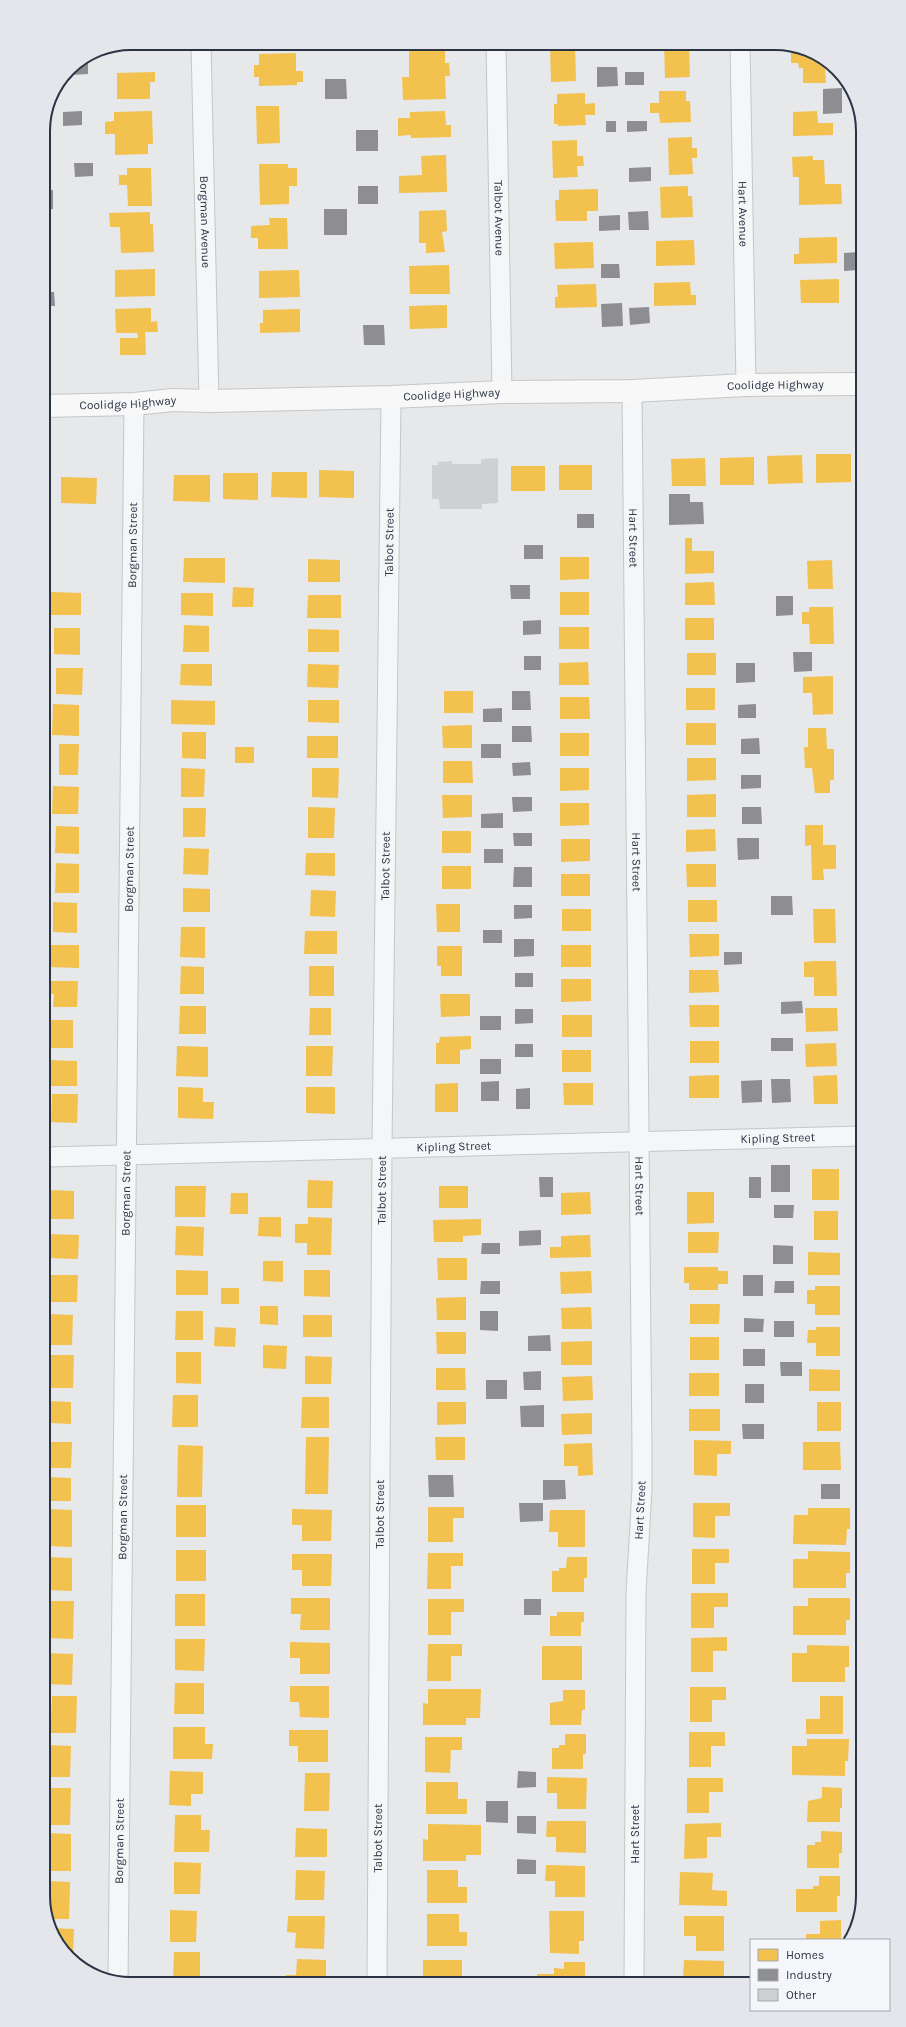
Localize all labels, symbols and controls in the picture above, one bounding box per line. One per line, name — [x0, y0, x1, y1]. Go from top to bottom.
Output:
street label: Borgman Avenue — [197, 176, 213, 268]
street label: Talbot Avenue — [491, 180, 507, 256]
street label: Hart Avenue — [735, 181, 751, 247]
street label: Coolidge Highway — [727, 377, 824, 393]
street label: Coolidge Highway — [403, 385, 501, 403]
street label: Coolidge Highway — [79, 393, 177, 412]
street label: Borgman Street — [125, 502, 140, 588]
street label: Talbot Street — [382, 507, 397, 577]
street label: Hart Street — [626, 508, 641, 568]
street label: Borgman Street — [122, 826, 137, 912]
street label: Talbot Street — [378, 831, 393, 901]
street label: Hart Street — [629, 832, 644, 892]
street label: Kipling Street — [740, 1130, 816, 1146]
street label: Kipling Street — [416, 1139, 492, 1154]
street label: Borgman Street — [119, 1150, 133, 1236]
street label: Talbot Street — [375, 1155, 389, 1225]
street label: Hart Street — [632, 1156, 647, 1216]
street label: Borgman Street — [115, 1474, 130, 1560]
street label: Talbot Street — [373, 1479, 387, 1549]
street label: Hart Street — [631, 1480, 649, 1540]
street label: Borgman Street — [112, 1798, 127, 1884]
street label: Talbot Street — [371, 1803, 385, 1873]
street label: Hart Street — [628, 1804, 642, 1864]
legend — [750, 1939, 890, 2011]
text: Homes — [786, 1948, 824, 1962]
text: Industry — [786, 1968, 832, 1982]
text: Other — [786, 1988, 817, 2002]

